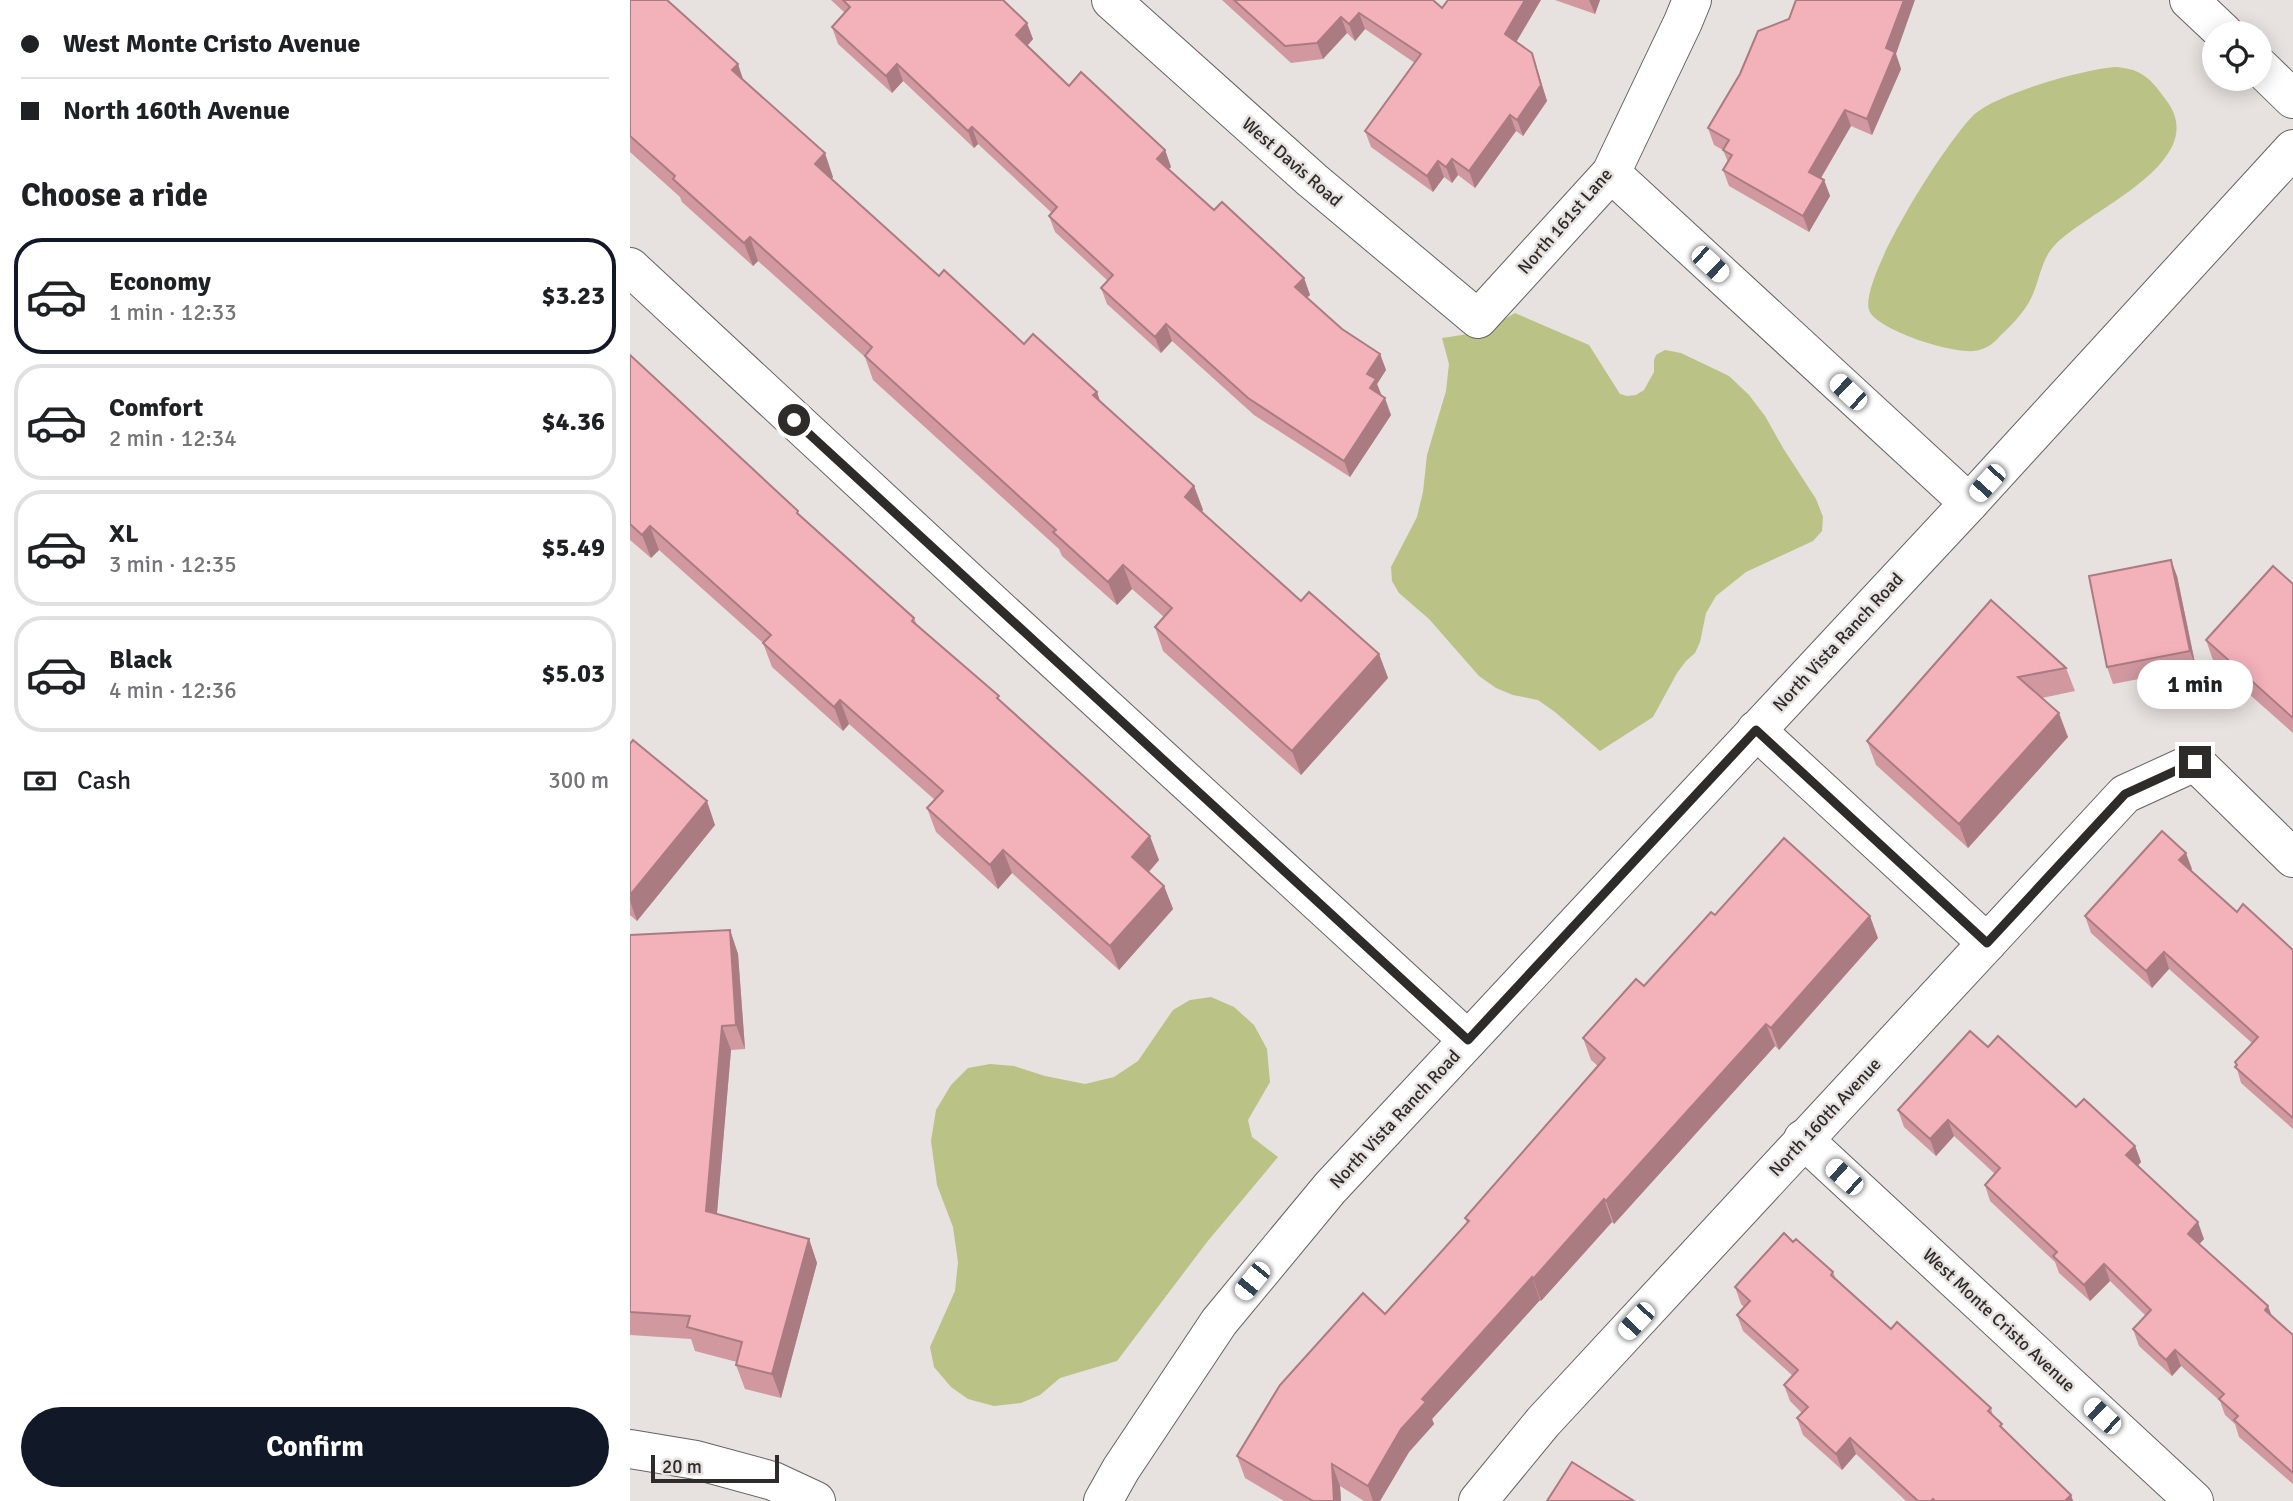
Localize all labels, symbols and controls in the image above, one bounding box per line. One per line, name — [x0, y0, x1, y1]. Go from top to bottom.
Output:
map controls — [2202, 21, 2272, 91]
button: locate — [2202, 21, 2272, 91]
text: West Monte Cristo Avenue — [63, 28, 361, 60]
text: North 160th Avenue — [63, 95, 290, 127]
street label: West Davis Road — [1238, 113, 1346, 211]
street label: North 161st Lane — [1513, 164, 1617, 278]
text: Choose a ride — [21, 176, 208, 215]
car — [1688, 242, 1733, 286]
icon: car — [25, 265, 88, 328]
text: Economy — [109, 266, 211, 298]
text: $3.23 — [541, 280, 605, 312]
text: 1 min · 12:33 — [109, 298, 237, 327]
car — [1826, 370, 1871, 414]
icon: car — [25, 391, 88, 454]
text: Comfort — [109, 392, 203, 424]
route start — [778, 404, 810, 436]
text: $4.36 — [541, 406, 605, 438]
text: 2 min · 12:34 — [109, 424, 237, 453]
car — [1966, 460, 2009, 506]
icon: car — [25, 517, 88, 580]
text: XL — [109, 518, 139, 550]
text: $5.49 — [541, 532, 605, 564]
text: 3 min · 12:35 — [109, 550, 237, 579]
street label: North Vista Ranch Road — [1768, 568, 1908, 716]
icon: car — [25, 643, 88, 706]
text: Black — [109, 644, 172, 676]
text: $5.03 — [541, 658, 605, 690]
callout: 1 min — [2137, 660, 2253, 710]
text: 1 min — [2167, 670, 2223, 699]
text: 4 min · 12:36 — [109, 676, 237, 705]
route end — [2179, 746, 2211, 778]
icon: cash — [21, 762, 59, 800]
text: Cash — [77, 765, 131, 797]
text: 300 m — [548, 766, 609, 795]
street label: North Vista Ranch Road — [1325, 1045, 1465, 1193]
street label: North 160th Avenue — [1764, 1053, 1886, 1181]
car — [1822, 1155, 1867, 1199]
street label: West Monte Cristo Avenue — [1918, 1243, 2080, 1397]
car — [1231, 1258, 1274, 1304]
car — [1614, 1298, 1659, 1344]
car — [2080, 1394, 2125, 1438]
button: Confirm — [21, 1407, 609, 1487]
scale bar — [651, 1452, 779, 1484]
text: 20 m — [662, 1455, 702, 1479]

